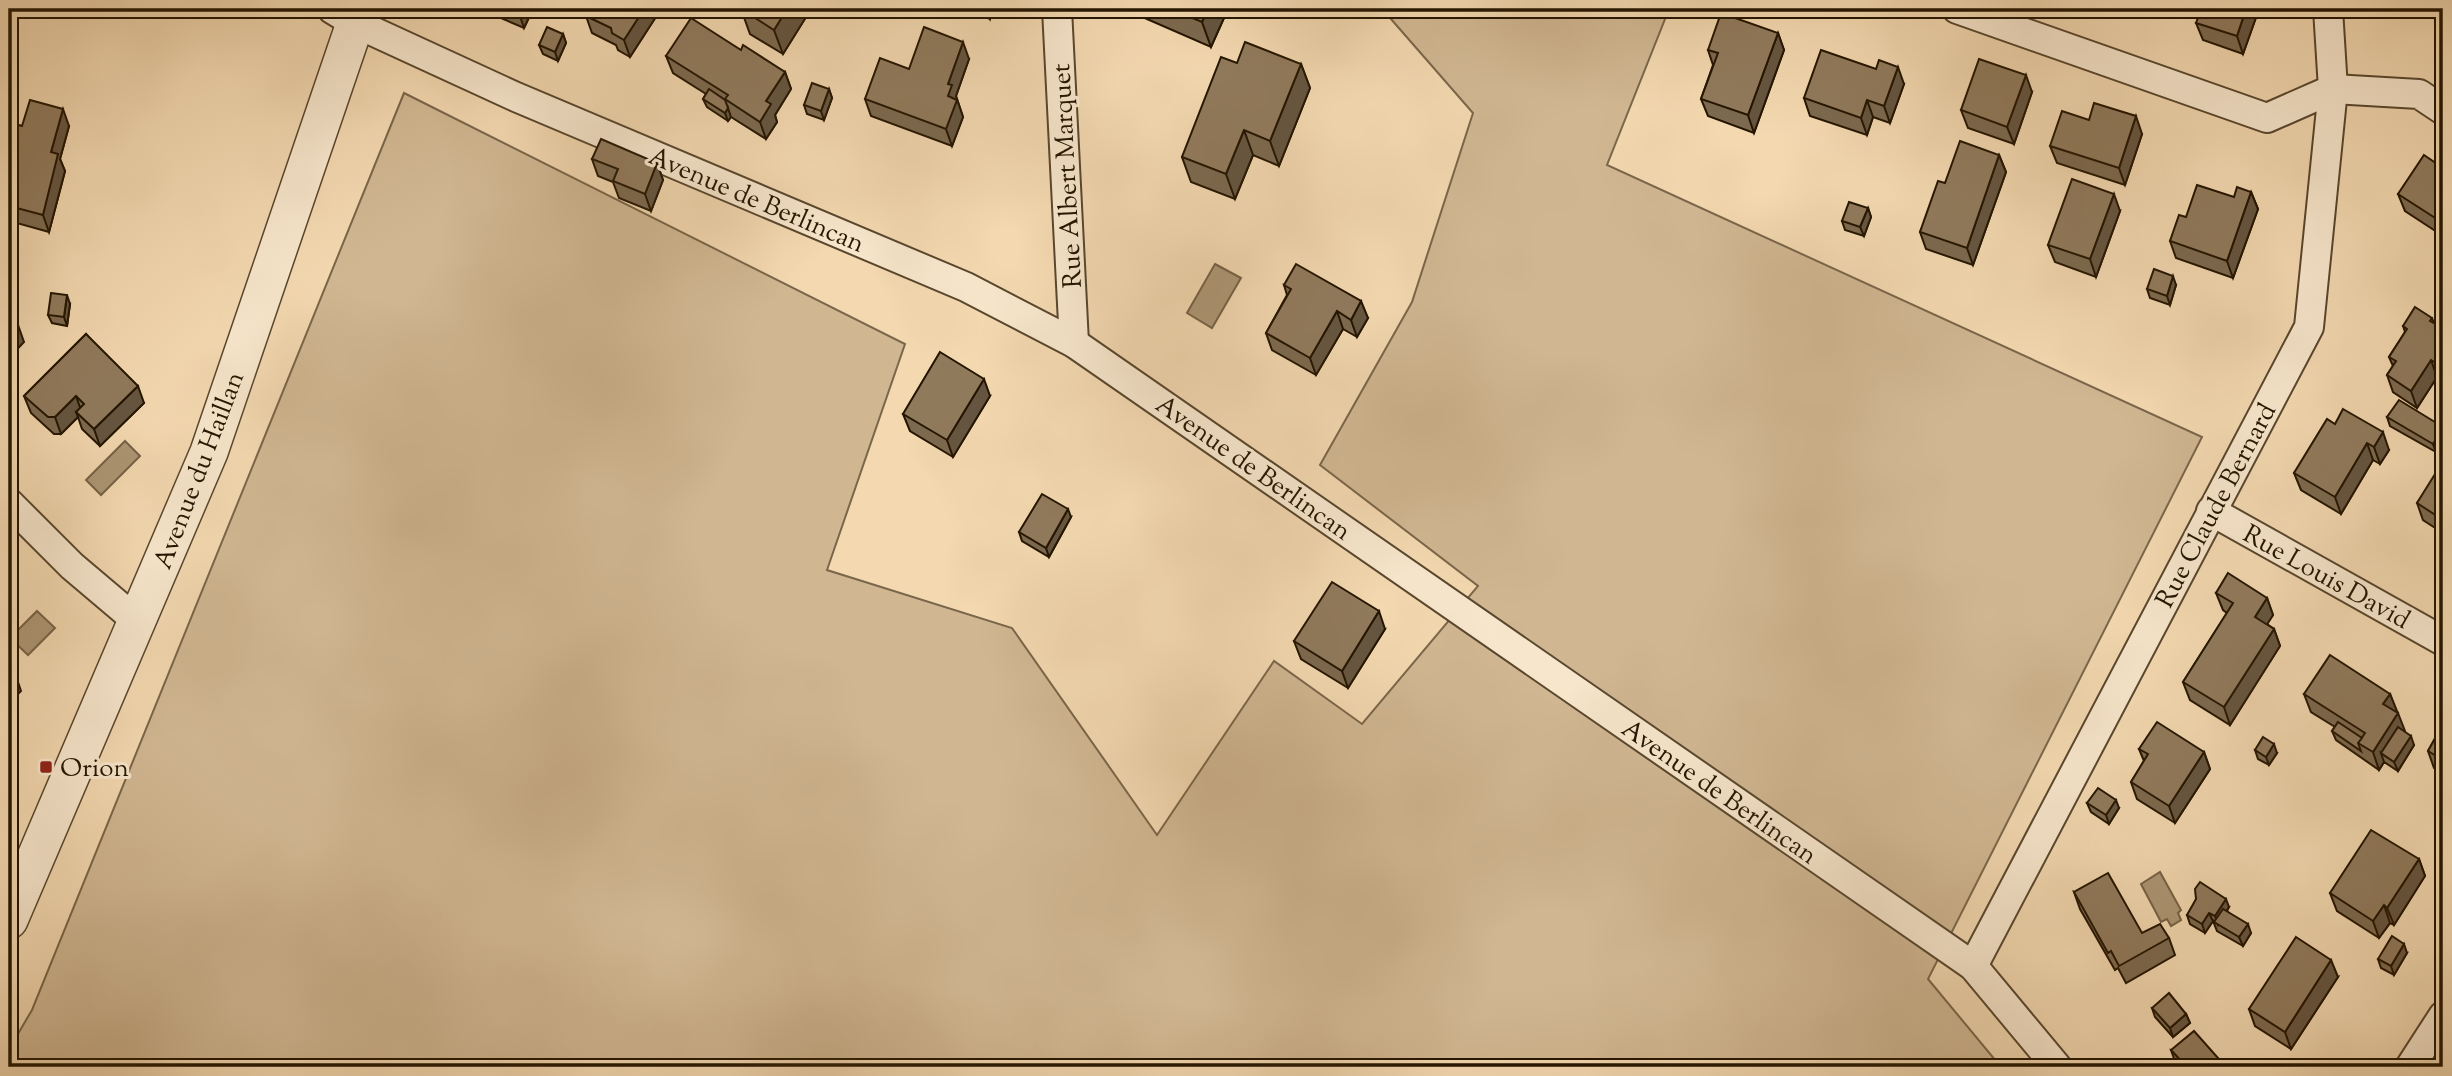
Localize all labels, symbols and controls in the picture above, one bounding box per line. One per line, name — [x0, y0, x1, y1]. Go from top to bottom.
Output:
street label: Rue Albert Marquet — [1044, 62, 1093, 289]
street label: Avenue de Berlincan — [642, 139, 870, 264]
street label: Avenue du Haillan — [146, 367, 255, 575]
street label: Avenue de Berlincan — [1147, 388, 1358, 551]
street label: Rue Claude Bernard — [2148, 397, 2287, 615]
street label: Rue Louis David — [2235, 517, 2417, 640]
street label: Avenue de Berlincan — [1613, 712, 1824, 875]
place label: Orion — [60, 751, 129, 788]
marker: Orion — [38, 759, 54, 775]

